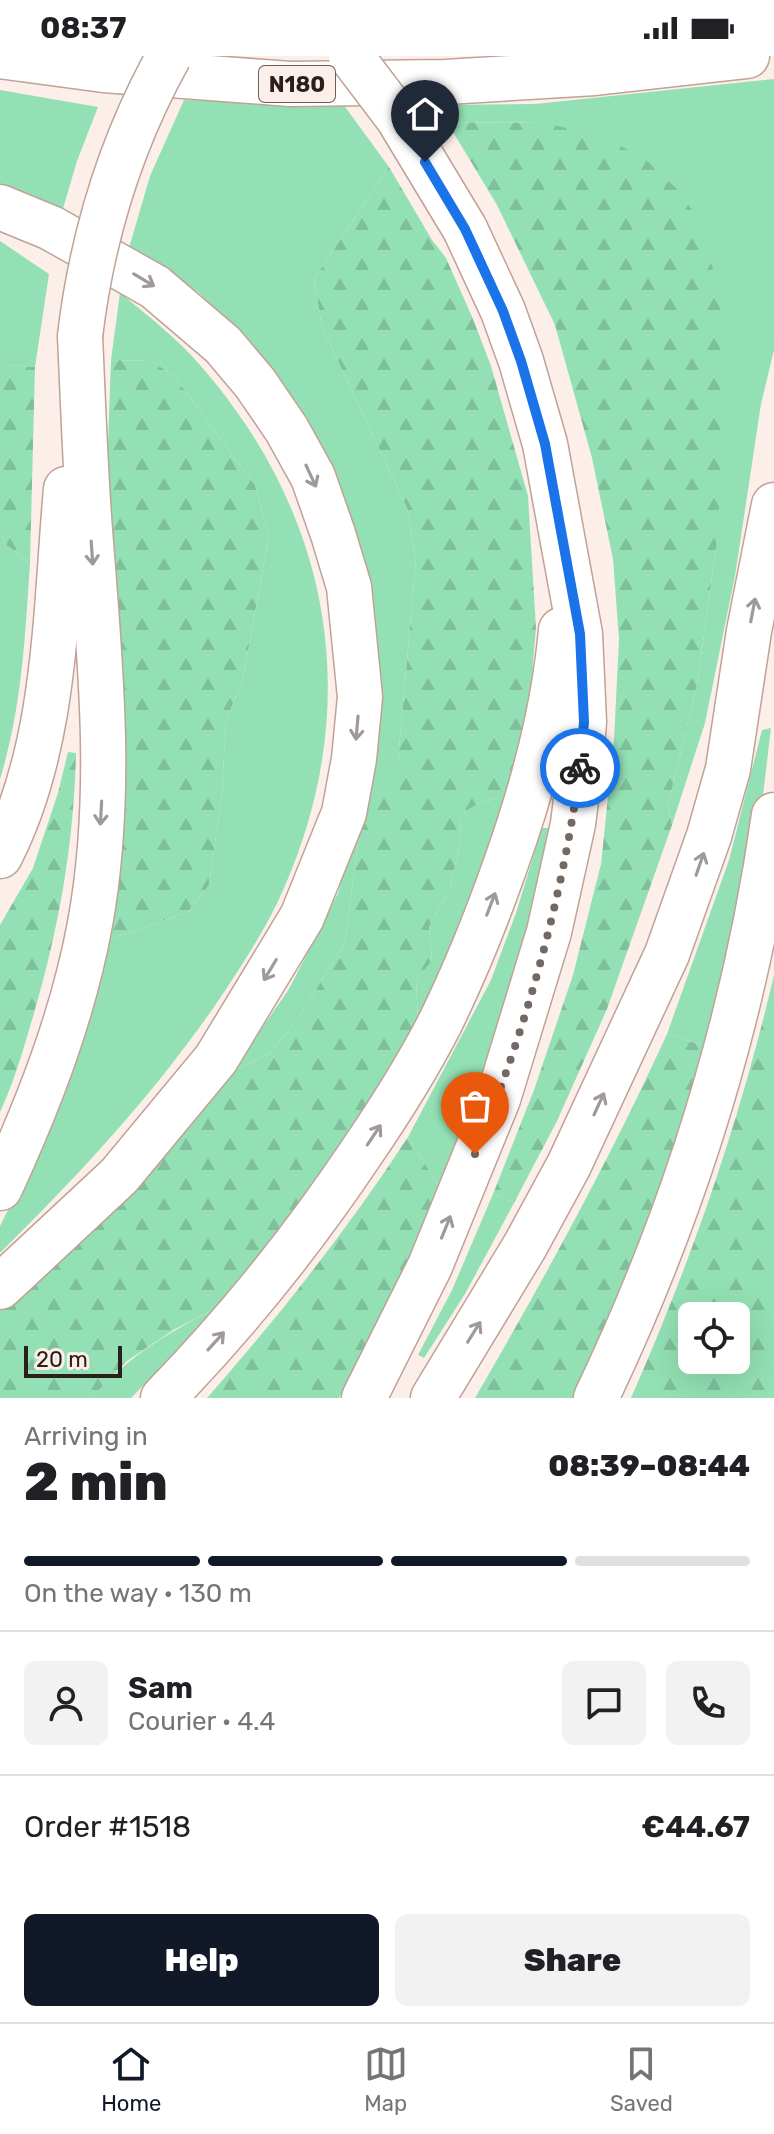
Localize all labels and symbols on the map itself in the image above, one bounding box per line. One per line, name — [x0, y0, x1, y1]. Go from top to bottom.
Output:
road number: N180 — [259, 66, 335, 102]
pin — [391, 80, 459, 162]
one-way arrow — [132, 273, 155, 289]
one-way arrow — [304, 463, 319, 487]
one-way arrow — [85, 539, 100, 566]
one-way arrow — [747, 598, 762, 624]
one-way arrow — [349, 714, 364, 741]
courier — [540, 728, 620, 808]
one-way arrow — [94, 799, 109, 826]
one-way arrow — [693, 852, 708, 877]
one-way arrow — [485, 892, 499, 917]
one-way arrow — [262, 958, 278, 981]
pin — [441, 1072, 509, 1154]
one-way arrow — [592, 1092, 607, 1116]
one-way arrow — [366, 1124, 382, 1147]
one-way arrow — [440, 1215, 454, 1240]
one-way arrow — [467, 1321, 483, 1344]
one-way arrow — [207, 1332, 225, 1352]
scale bar — [24, 1342, 122, 1378]

